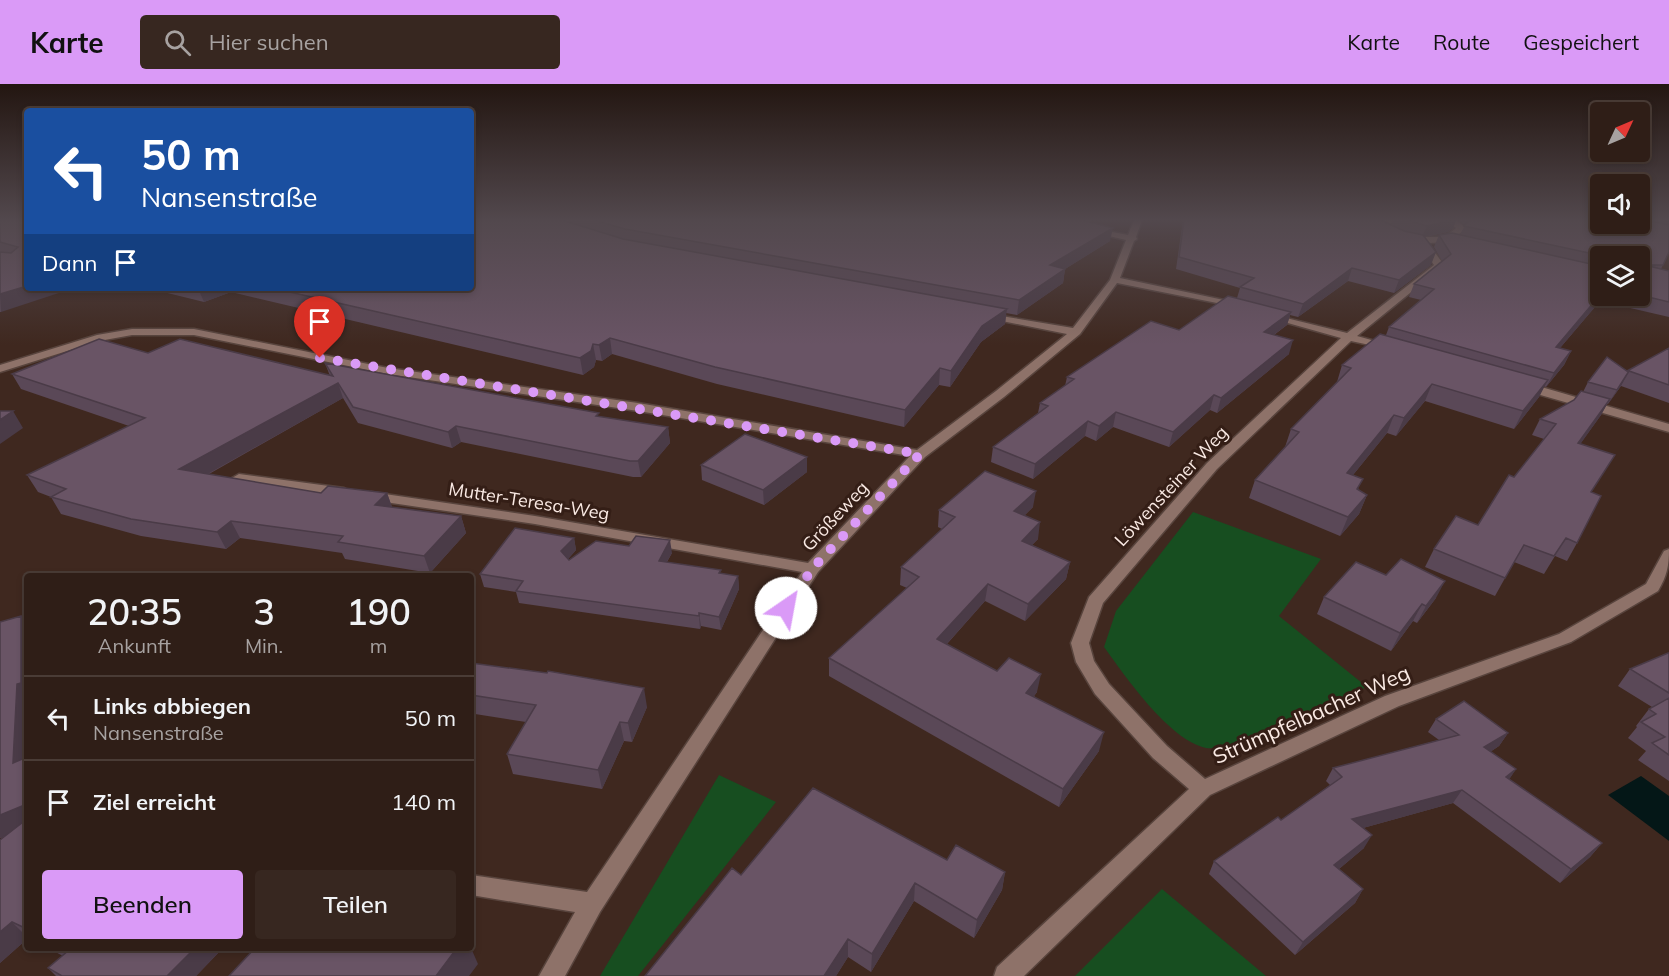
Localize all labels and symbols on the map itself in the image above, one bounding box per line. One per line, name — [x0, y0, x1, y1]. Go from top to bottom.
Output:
north arrow — [1590, 102, 1650, 162]
pin — [294, 296, 345, 358]
street label: Löwensteiner Weg — [1109, 421, 1233, 551]
street label: Größeweg — [797, 476, 873, 556]
street label: Mutter-Teresa-Weg — [447, 477, 611, 525]
position arrow — [754, 576, 818, 640]
street label: Strümpfelbacher Weg — [1208, 659, 1414, 769]

